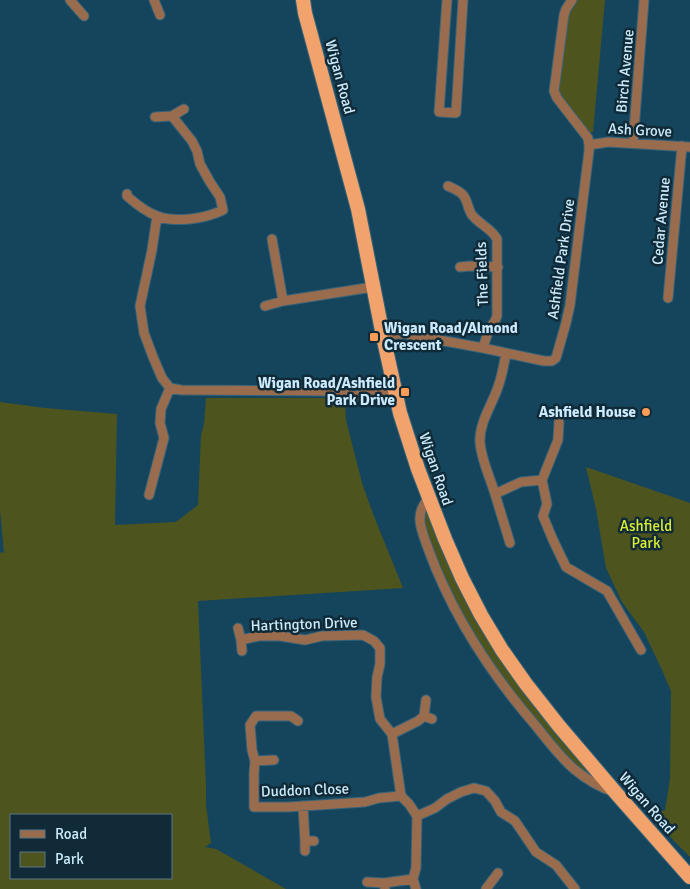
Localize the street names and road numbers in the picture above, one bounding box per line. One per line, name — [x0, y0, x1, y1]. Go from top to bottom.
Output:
street label: Birch Avenue — [612, 28, 638, 114]
street label: Wigan Road — [321, 38, 359, 116]
street label: Ash Grove — [608, 119, 672, 141]
street label: Cedar Avenue — [648, 177, 674, 265]
street label: Ashfield Park Drive — [544, 198, 578, 320]
street label: The Fields — [472, 241, 492, 307]
street label: Wigan Road — [415, 430, 457, 508]
street label: Hartington Drive — [250, 613, 358, 635]
street label: Wigan Road — [615, 768, 679, 838]
street label: Duddon Close — [261, 779, 349, 801]

